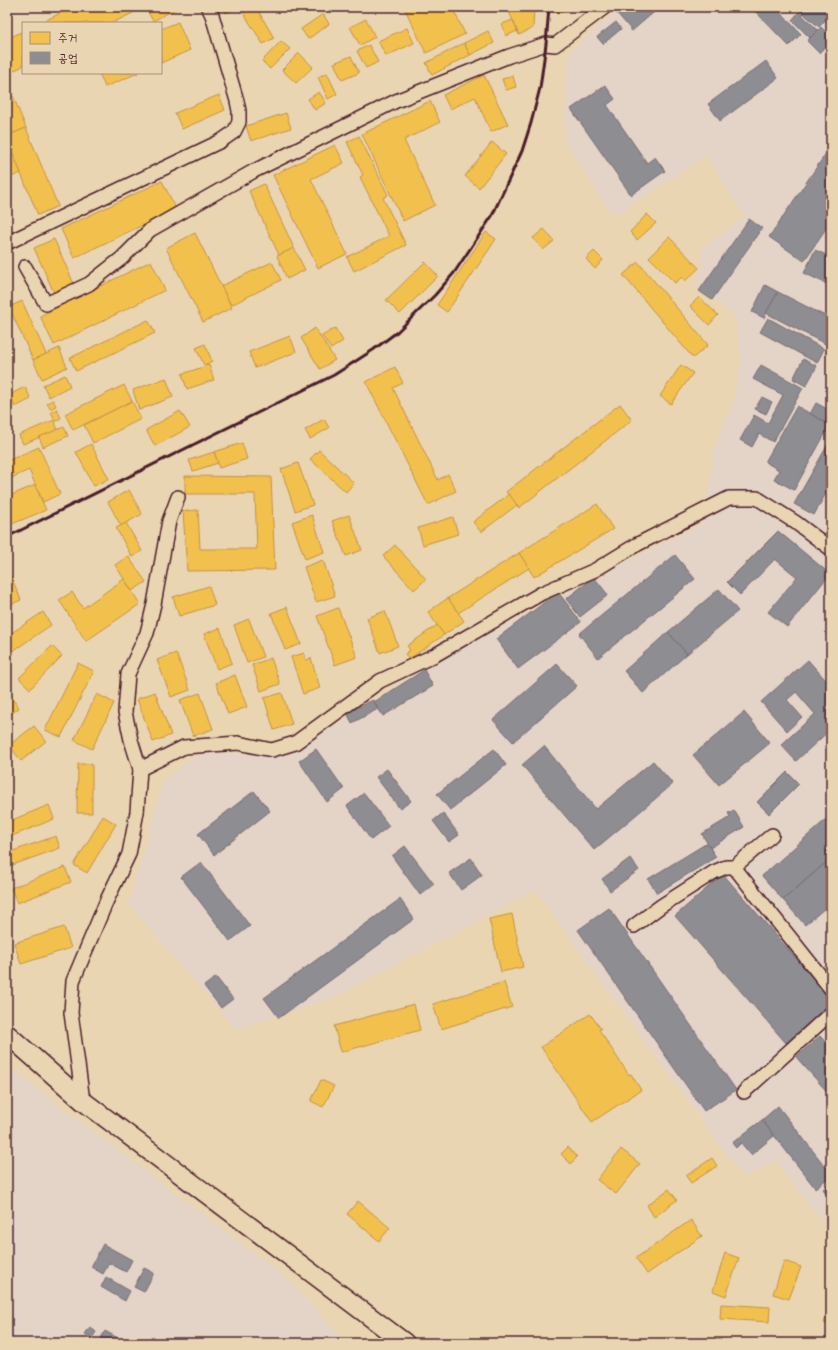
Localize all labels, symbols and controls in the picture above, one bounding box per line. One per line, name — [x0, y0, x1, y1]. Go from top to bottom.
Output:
legend — [22, 22, 162, 74]
text: 주거 — [58, 28, 77, 46]
text: 공업 — [58, 48, 77, 66]

